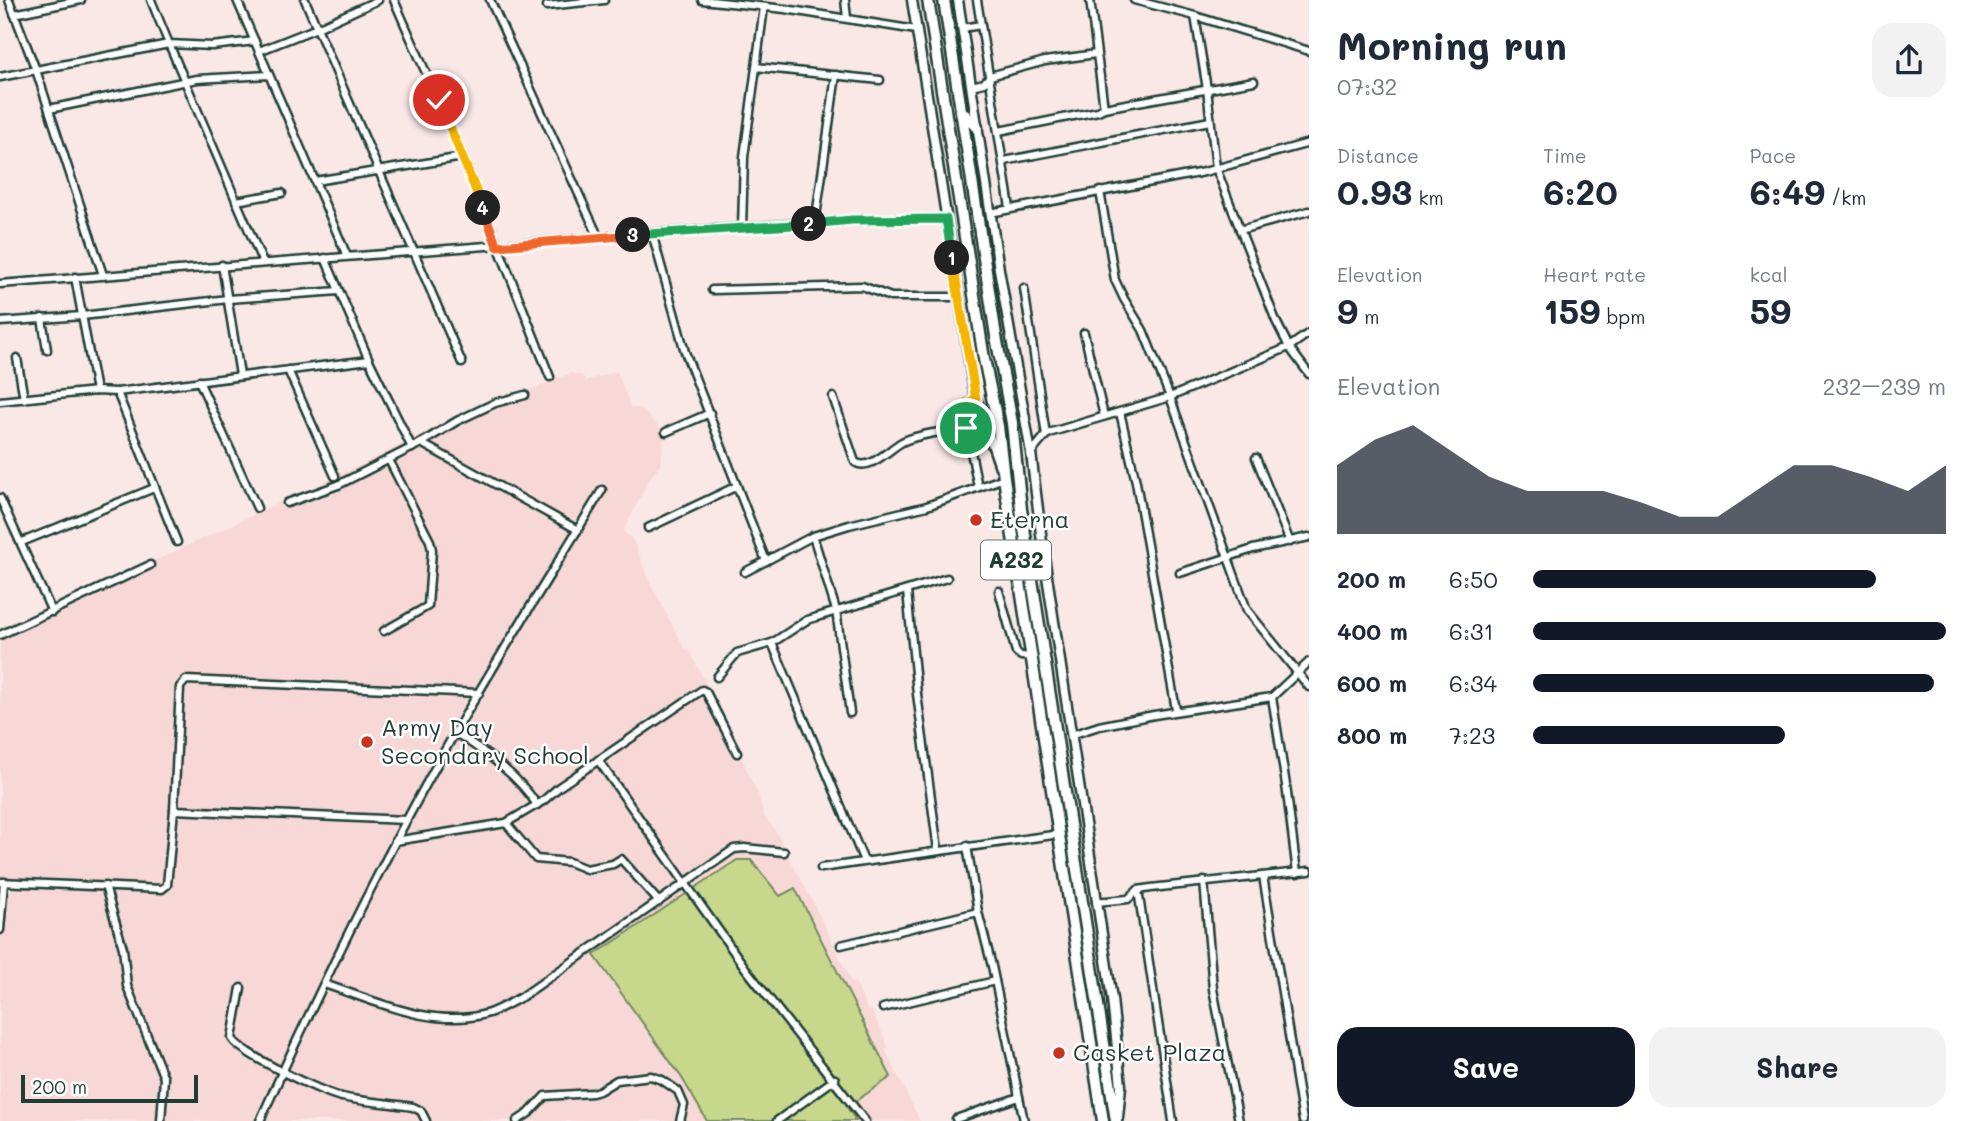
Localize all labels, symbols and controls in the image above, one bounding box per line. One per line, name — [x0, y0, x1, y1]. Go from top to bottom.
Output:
text: Morning run — [1337, 20, 1567, 70]
button: share — [1872, 23, 1946, 97]
pin — [409, 70, 469, 130]
text: 07:32 — [1337, 71, 1397, 101]
icon: check — [420, 81, 458, 119]
text: Distance — [1337, 143, 1419, 168]
text: Time — [1543, 143, 1587, 168]
text: Pace — [1750, 143, 1796, 168]
text: 0.93 — [1337, 168, 1412, 214]
text: 6:20 — [1543, 168, 1618, 214]
text: 6:49 — [1750, 168, 1825, 214]
text: km — [1412, 185, 1444, 210]
text: /km — [1825, 185, 1866, 210]
pin: 4 — [466, 190, 500, 226]
text: 4 — [476, 195, 489, 220]
pin: 2 — [792, 206, 826, 242]
text: 2 — [803, 211, 814, 236]
pin: 3 — [616, 218, 650, 252]
text: 3 — [627, 222, 638, 247]
pin: 1 — [934, 240, 970, 276]
text: 1 — [947, 245, 956, 270]
text: Elevation — [1337, 262, 1422, 287]
text: Heart rate — [1543, 262, 1646, 287]
text: kcal — [1750, 262, 1788, 287]
text: 9 — [1337, 287, 1358, 333]
text: 159 — [1543, 287, 1600, 333]
text: 59 — [1750, 287, 1791, 333]
text: m — [1358, 304, 1379, 329]
text: bpm — [1600, 304, 1645, 329]
text: Elevation — [1337, 371, 1440, 401]
text: 232–239 m — [1822, 371, 1946, 401]
pin — [936, 398, 996, 458]
icon: arrive — [947, 409, 985, 447]
place label: Eterna — [990, 503, 1069, 534]
marker: Eterna — [968, 512, 984, 528]
road number: A232 — [981, 540, 1051, 580]
text: 200 m — [1337, 564, 1406, 594]
text: 6:50 — [1449, 564, 1498, 594]
text: 400 m — [1337, 616, 1408, 646]
text: 6:31 — [1449, 616, 1494, 646]
text: 600 m — [1337, 668, 1407, 698]
text: 6:34 — [1449, 668, 1497, 698]
place label: Army Day Secondary School — [381, 711, 589, 770]
text: 800 m — [1337, 720, 1407, 750]
text: 7:23 — [1449, 720, 1495, 750]
marker: Army Day Secondary School — [359, 734, 375, 750]
button: Save — [1337, 1027, 1635, 1107]
button: Share — [1649, 1027, 1946, 1107]
place label: Casket Plaza — [1073, 1036, 1227, 1067]
marker: Casket Plaza — [1051, 1045, 1067, 1061]
scale bar — [21, 1072, 198, 1104]
text: 200 m — [32, 1074, 87, 1099]

